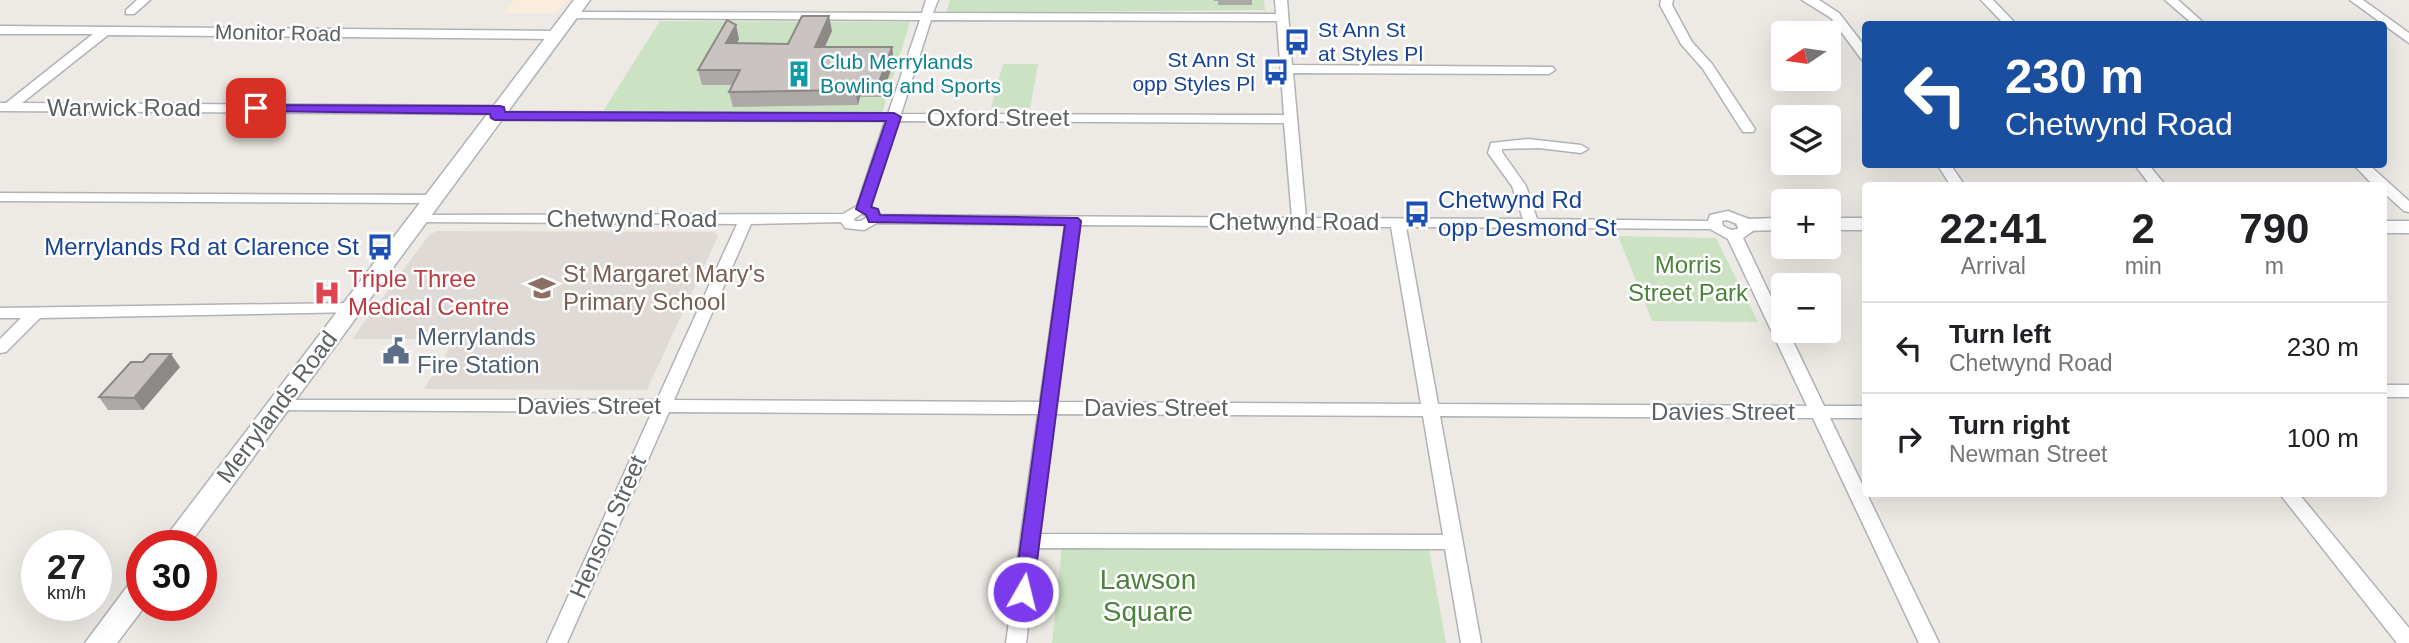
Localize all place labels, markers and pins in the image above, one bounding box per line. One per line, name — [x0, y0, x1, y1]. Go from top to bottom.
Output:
place label: St Ann St at Styles Pl — [1318, 18, 1423, 65]
bus stop icon: St Ann St at Styles Pl — [1282, 27, 1312, 57]
place label: St Ann St opp Styles Pl — [1132, 48, 1255, 95]
place label: Club Merrylands Bowling and Sports — [820, 50, 1001, 97]
bus stop icon: St Ann St opp Styles Pl — [1261, 57, 1291, 87]
building icon: Club Merrylands Bowling and Sports — [784, 59, 814, 89]
pin — [226, 78, 286, 138]
place label: Chetwynd Rd opp Desmond St — [1438, 186, 1617, 241]
bus stop icon: Chetwynd Rd opp Desmond St — [1402, 199, 1432, 229]
bus stop icon: Merrylands Rd at Clarence St — [365, 232, 395, 262]
place label: Merrylands Rd at Clarence St — [44, 233, 359, 260]
place label: St Margaret Mary's Primary School — [563, 260, 765, 315]
place label: Triple Three Medical Centre — [348, 265, 509, 320]
school or university icon: St Margaret Mary's Primary School — [527, 273, 557, 303]
hospital icon: Triple Three Medical Centre — [312, 278, 342, 308]
place label: Merrylands Fire Station — [417, 323, 540, 378]
public building icon: Merrylands Fire Station — [381, 336, 411, 366]

